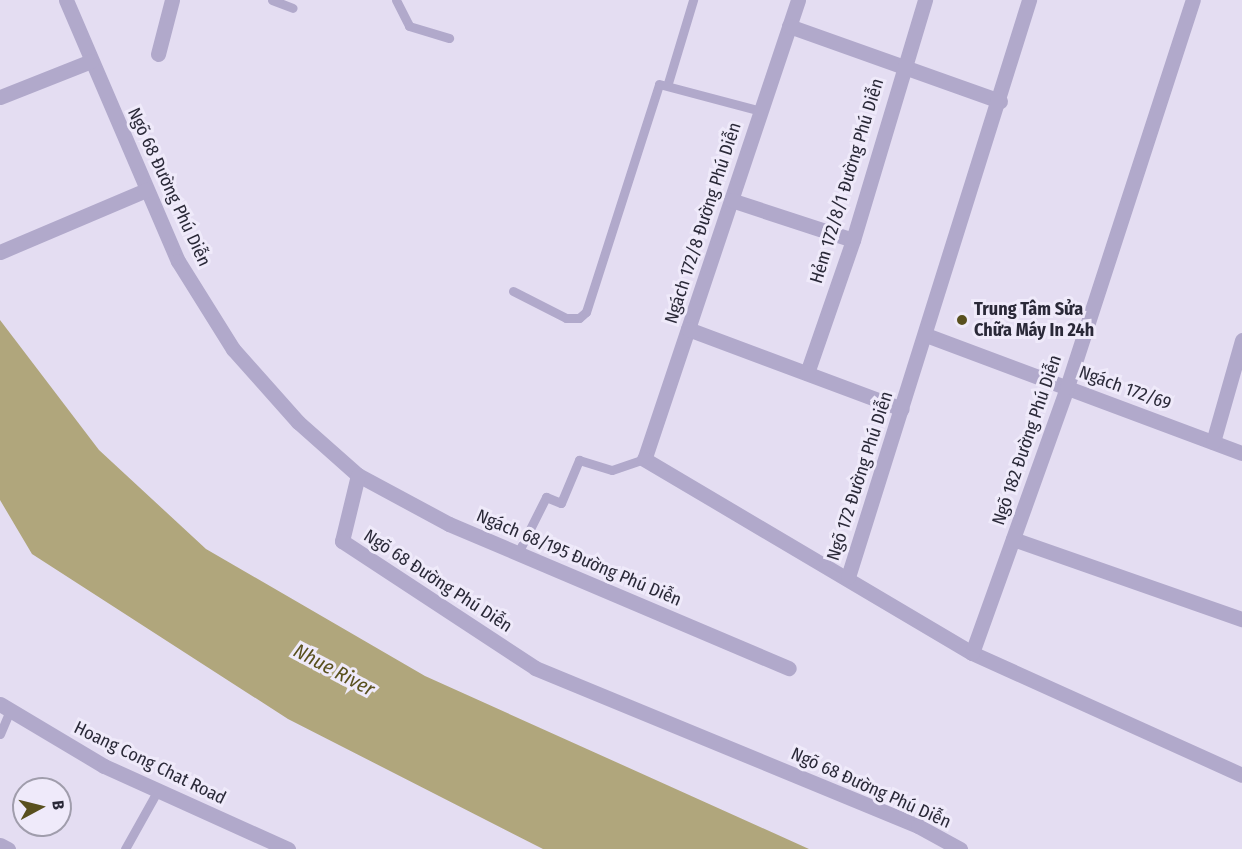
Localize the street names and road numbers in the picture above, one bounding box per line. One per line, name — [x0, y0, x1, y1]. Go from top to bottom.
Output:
street label: Hẻm 172/8/1 Đường Phú Diễn — [806, 76, 888, 286]
street label: Ngõ 68 Đường Phú Diễn — [123, 104, 215, 270]
street label: Ngách 172/8 Đường Phú Diễn — [660, 120, 746, 326]
street label: Ngõ 182 Đường Phú Diễn — [988, 352, 1066, 528]
street label: Ngách 172/69 — [1076, 361, 1174, 415]
street label: Ngõ 172 Đường Phú Diễn — [822, 389, 898, 563]
street label: Ngách 68/195 Đường Phú Diễn — [473, 505, 685, 611]
street label: Ngõ 68 Đường Phú Diễn — [360, 525, 516, 637]
street label: Hoang Cong Chat Road — [71, 717, 229, 809]
street label: Ngõ 68 Đường Phú Diễn — [788, 743, 954, 833]

